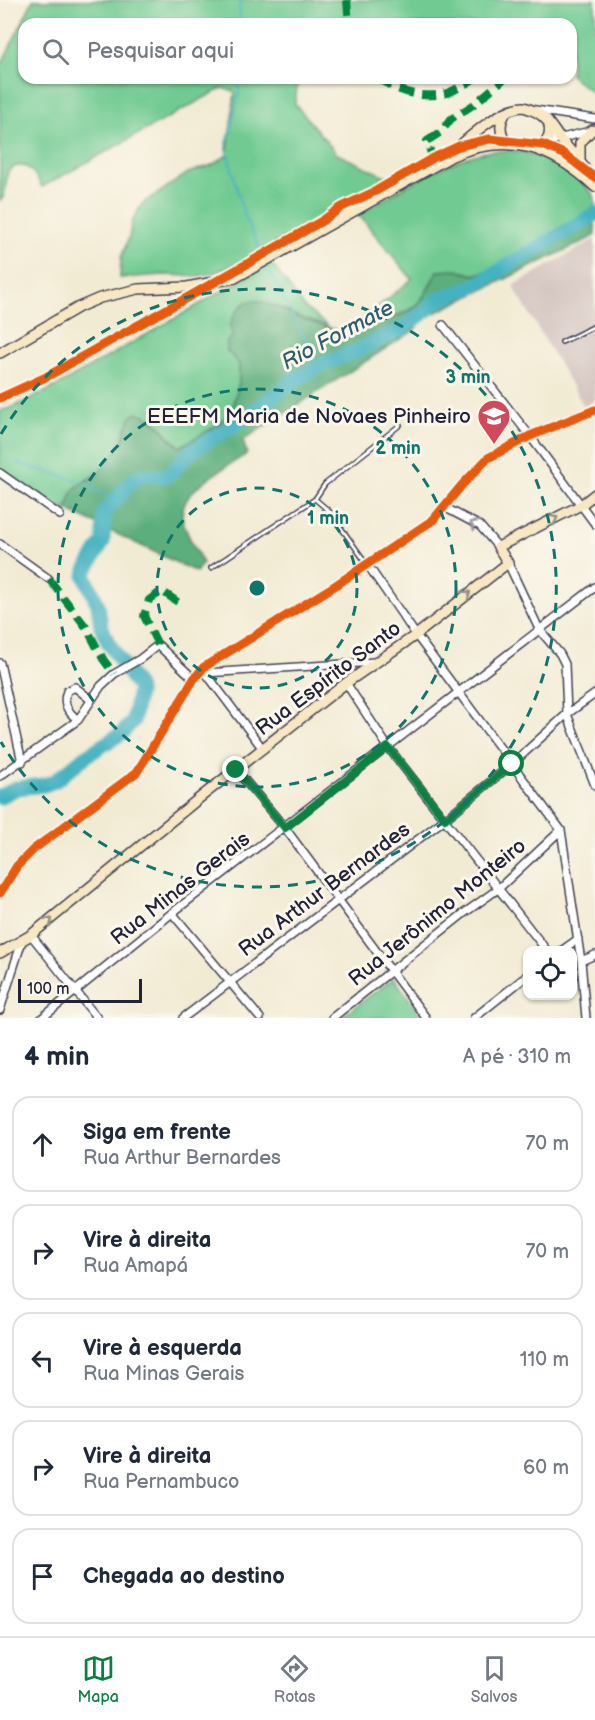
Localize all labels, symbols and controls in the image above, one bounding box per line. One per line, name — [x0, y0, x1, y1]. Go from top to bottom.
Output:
search box — [18, 18, 577, 84]
icon: search — [39, 35, 72, 68]
text: Pesquisar aqui — [87, 38, 234, 65]
water label: Rio Formate — [277, 294, 398, 376]
text: 3 min — [445, 367, 491, 388]
school or university icon: EEEFM Maria de Novaes Pinheiro — [476, 398, 512, 445]
place label: EEEFM Maria de Novaes Pinheiro — [147, 404, 471, 429]
text: 2 min — [375, 438, 421, 459]
text: 1 min — [307, 508, 349, 529]
one-way arrow — [548, 514, 559, 526]
one-way arrow — [470, 519, 480, 531]
centre of rings — [247, 578, 267, 598]
one-way arrow — [460, 591, 471, 602]
street label: Rua Espírito Santo — [251, 616, 406, 741]
route start — [498, 750, 524, 776]
route end — [222, 756, 248, 782]
street label: Rua Arthur Bernardes — [234, 817, 415, 962]
street label: Rua Minas Gerais — [106, 826, 255, 950]
street label: Rua Jerônimo Monteiro — [344, 833, 531, 992]
one-way arrow — [42, 917, 53, 928]
map controls — [523, 946, 577, 1000]
button: locate — [523, 946, 577, 1000]
scale bar — [18, 976, 142, 1004]
text: 100 m — [27, 980, 70, 999]
text: 4 min — [24, 1042, 89, 1073]
text: A pé · 310 m — [463, 1045, 571, 1069]
text: Siga em frente — [83, 1119, 231, 1146]
icon: ahead — [26, 1128, 59, 1161]
text: 70 m — [525, 1132, 569, 1156]
text: Rua Arthur Bernardes — [83, 1146, 281, 1170]
text: Vire à direita — [83, 1227, 211, 1254]
icon: right — [26, 1236, 59, 1269]
text: 70 m — [525, 1240, 569, 1264]
text: Rua Amapá — [83, 1254, 188, 1278]
text: Vire à esquerda — [83, 1335, 242, 1362]
icon: left — [26, 1344, 59, 1377]
text: 110 m — [520, 1348, 569, 1372]
text: Rua Minas Gerais — [83, 1362, 245, 1386]
text: Vire à direita — [83, 1443, 211, 1470]
icon: right — [26, 1452, 59, 1485]
text: 60 m — [523, 1456, 569, 1480]
text: Rua Pernambuco — [83, 1470, 239, 1494]
icon: arrive — [26, 1560, 59, 1593]
text: Chegada ao destino — [83, 1563, 285, 1590]
tab: Mapa — [78, 1652, 119, 1707]
tab: Rotas — [274, 1652, 316, 1707]
tab: Salvos — [471, 1652, 517, 1707]

